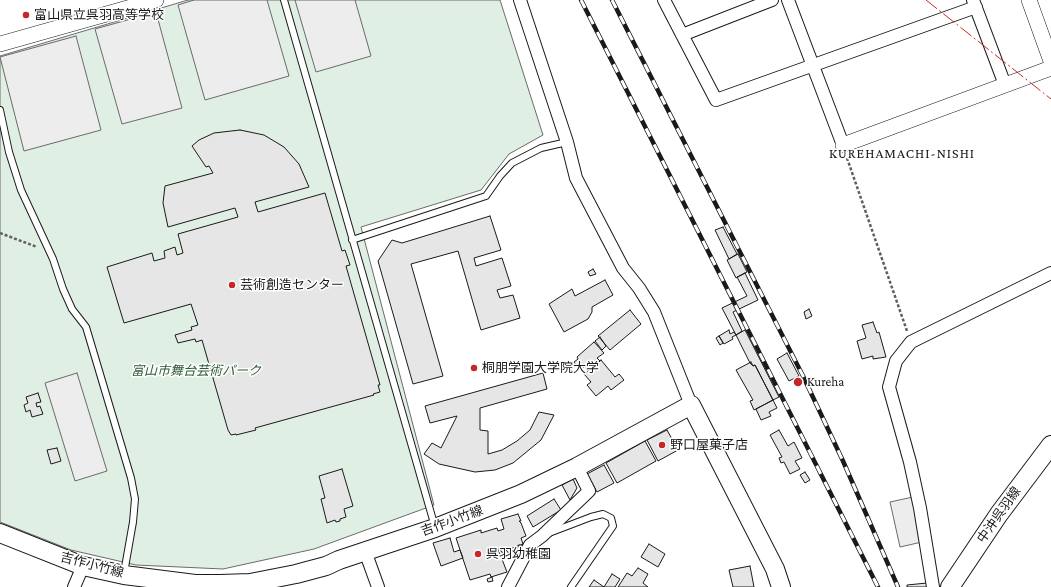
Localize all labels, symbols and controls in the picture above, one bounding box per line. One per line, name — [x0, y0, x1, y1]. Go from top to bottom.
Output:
place label: 富山県立呉羽高等学校 — [34, 7, 164, 23]
marker: 富山県立呉羽高等学校 — [21, 10, 31, 20]
district label: KUREHAMACHI-NISHI — [829, 146, 975, 162]
place label: 芸術創造センター — [240, 277, 344, 293]
marker: 芸術創造センター — [227, 280, 237, 290]
place label: 桐朋学園大学院大学 — [482, 360, 599, 376]
park label: 富山市舞台芸術パーク — [131, 363, 261, 379]
marker: 桐朋学園大学院大学 — [469, 363, 479, 373]
place label: Kureha — [807, 374, 844, 390]
marker: Kureha — [792, 376, 804, 388]
place label: 野口屋菓子店 — [670, 437, 748, 453]
marker: 野口屋菓子店 — [657, 440, 667, 450]
street label: 中沖呉羽線 — [974, 484, 1024, 546]
street label: 吉作小竹線 — [419, 503, 485, 539]
place label: 呉羽幼稚園 — [486, 546, 551, 562]
street label: 吉作小竹線 — [59, 549, 125, 581]
marker: 呉羽幼稚園 — [473, 549, 483, 559]

